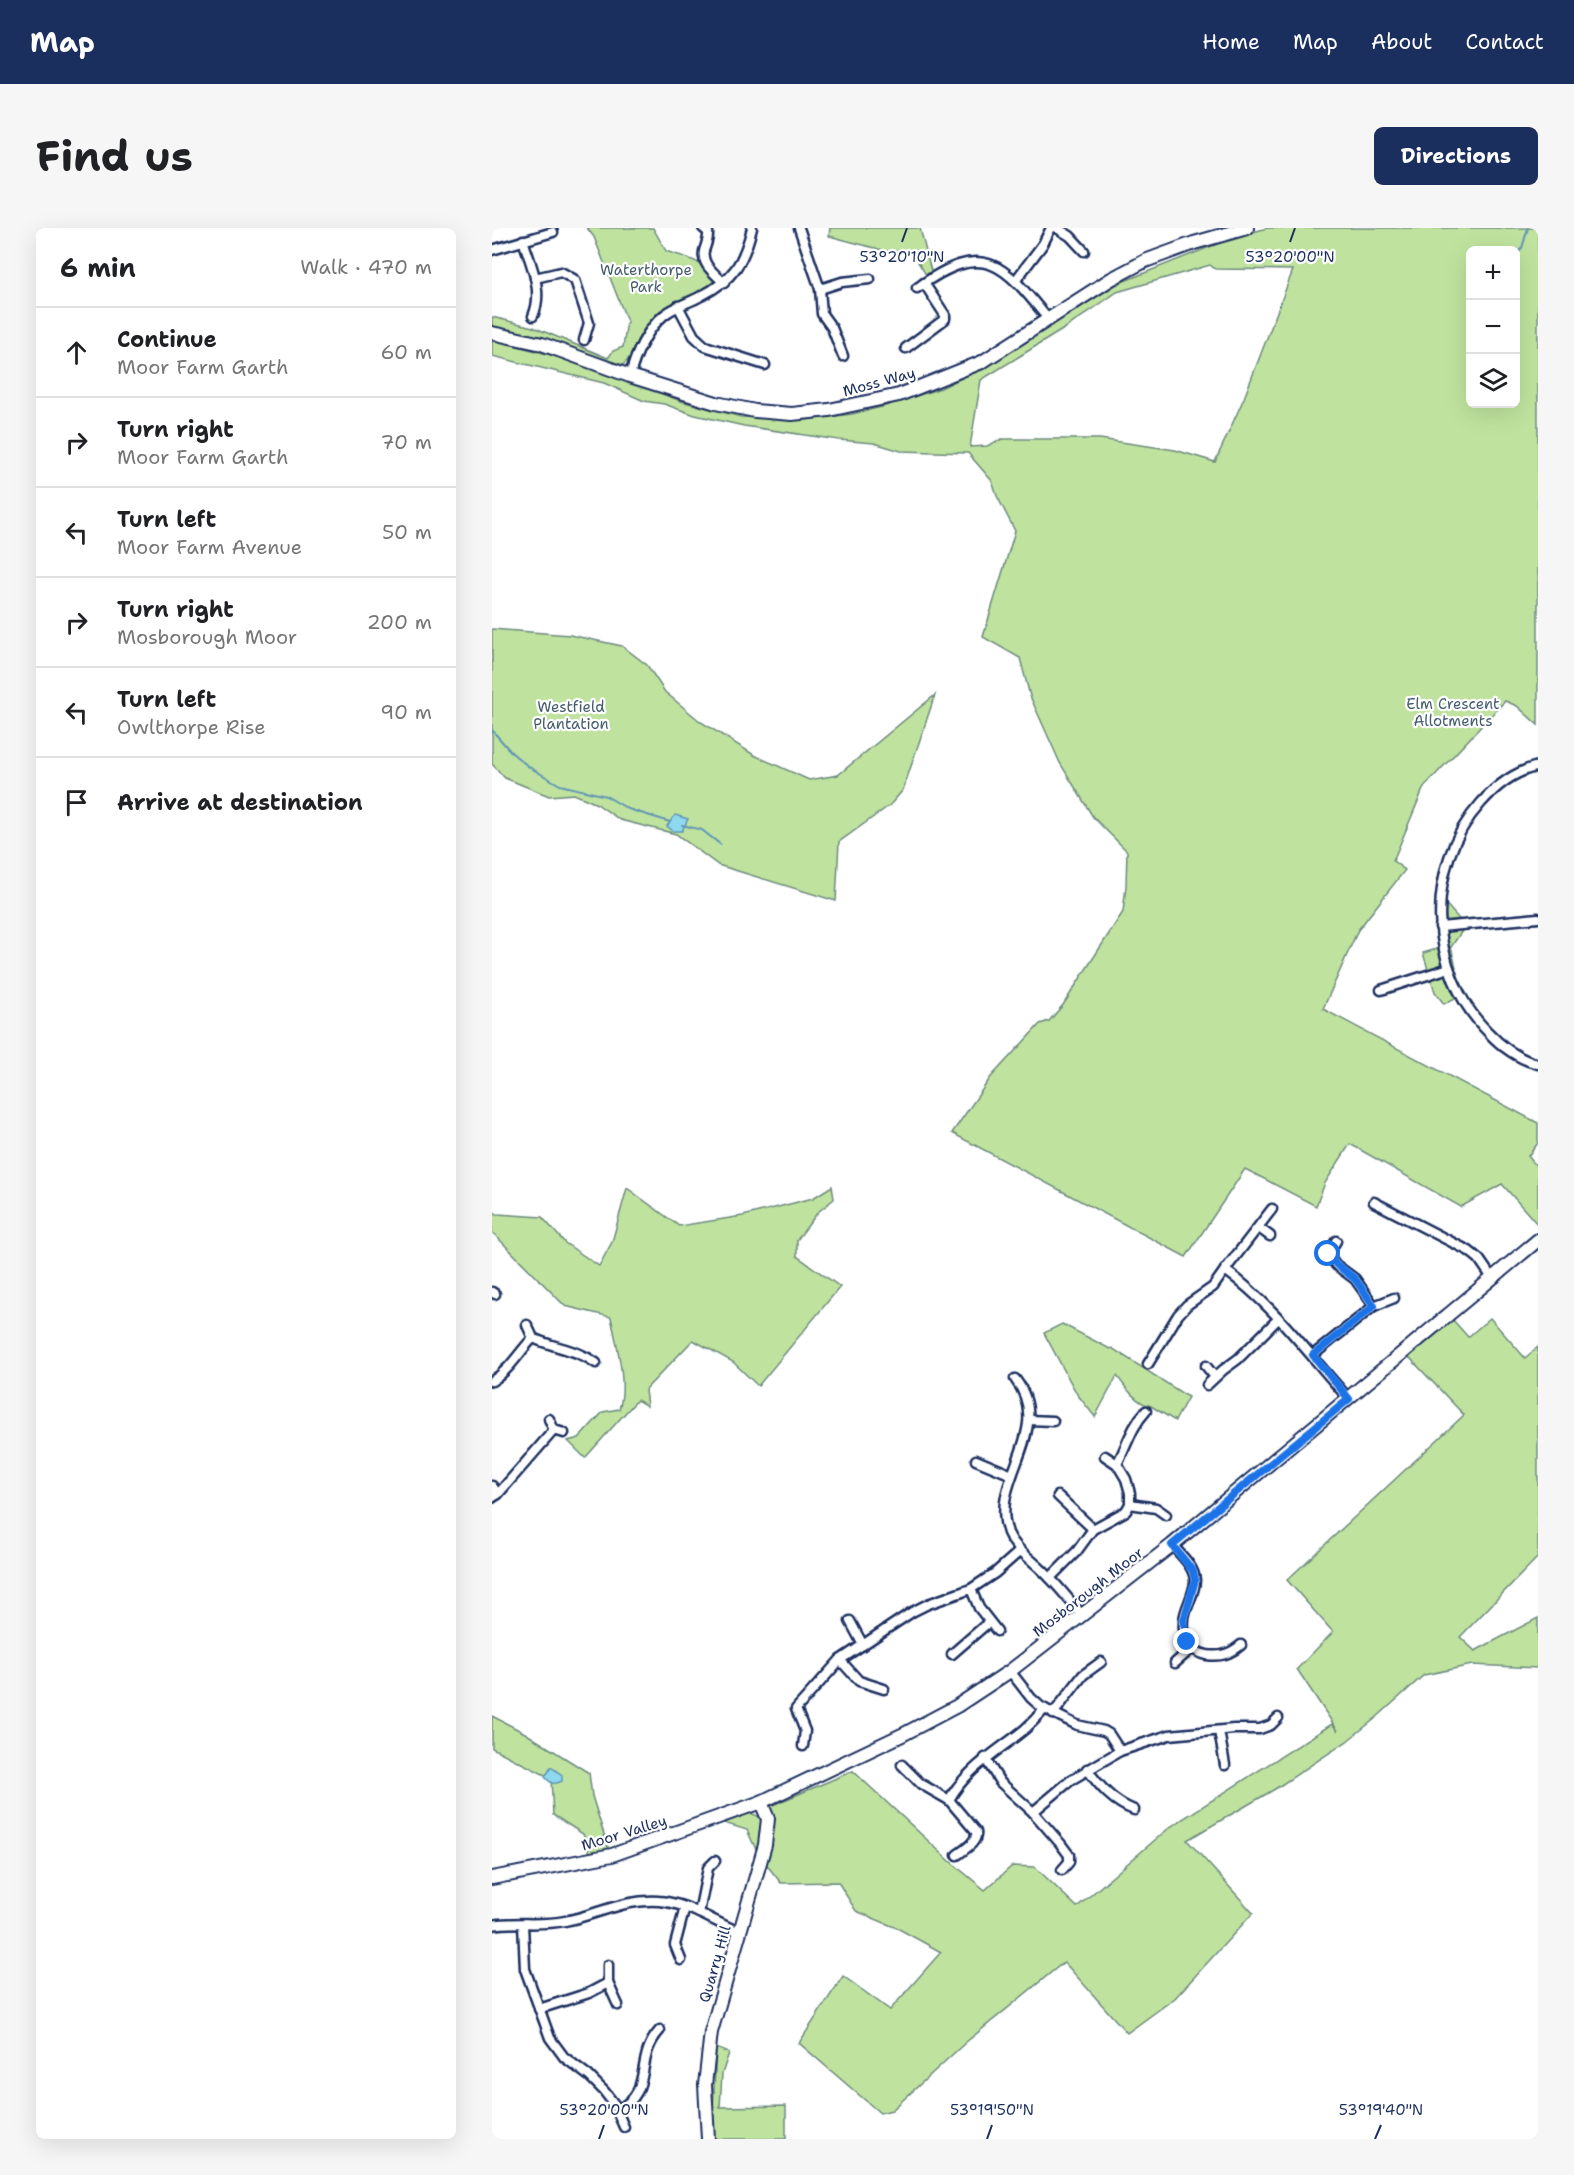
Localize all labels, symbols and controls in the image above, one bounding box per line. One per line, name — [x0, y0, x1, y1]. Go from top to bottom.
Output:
text: Map — [30, 23, 95, 61]
text: Home — [1202, 28, 1260, 56]
text: Map — [1293, 28, 1338, 56]
text: About — [1371, 28, 1432, 56]
text: Contact — [1465, 28, 1544, 56]
button: Directions — [1374, 127, 1538, 185]
text: Find us — [36, 128, 193, 184]
map controls — [1466, 246, 1520, 408]
button: + — [1466, 246, 1520, 300]
text: 53°20'10"N — [859, 247, 945, 267]
text: 53°20'00"N — [1245, 247, 1335, 267]
text: 6 min — [60, 250, 136, 285]
text: Walk · 470 m — [300, 254, 432, 280]
park label: Waterthorpe Park — [600, 260, 692, 297]
button: − — [1466, 300, 1520, 354]
text: Continue — [117, 325, 217, 354]
icon: ahead — [60, 336, 93, 369]
text: 60 m — [380, 339, 432, 365]
text: Moor Farm Garth — [117, 354, 289, 380]
button: layers — [1466, 354, 1520, 408]
street label: Moss Way — [840, 363, 918, 401]
text: Turn right — [117, 415, 234, 444]
icon: right — [60, 426, 93, 459]
text: 70 m — [380, 429, 432, 455]
text: Moor Farm Garth — [117, 444, 289, 470]
text: Turn left — [117, 505, 216, 534]
icon: left — [60, 516, 93, 549]
text: 50 m — [382, 519, 432, 545]
text: Moor Farm Avenue — [117, 534, 302, 560]
text: Turn right — [117, 595, 234, 624]
icon: right — [60, 606, 93, 639]
text: 200 m — [367, 609, 432, 635]
text: Mosborough Moor — [117, 624, 297, 650]
text: Turn left — [117, 685, 216, 714]
park label: Elm Crescent Allotments — [1406, 694, 1500, 731]
icon: left — [60, 696, 93, 729]
park label: Westfield Plantation — [533, 697, 609, 734]
text: 90 m — [380, 699, 432, 725]
text: Owlthorpe Rise — [117, 714, 266, 740]
icon: arrive — [60, 786, 93, 819]
text: Arrive at destination — [117, 788, 363, 817]
route start — [1314, 1240, 1340, 1266]
street label: Mosborough Moor — [1029, 1542, 1147, 1642]
route end — [1173, 1628, 1199, 1654]
street label: Moor Valley — [579, 1811, 669, 1855]
street label: Quarry Hill — [694, 1923, 736, 2005]
text: 53°20'00"N — [559, 2100, 649, 2120]
text: 53°19'50"N — [950, 2100, 1034, 2120]
text: 53°19'40"N — [1339, 2100, 1423, 2120]

